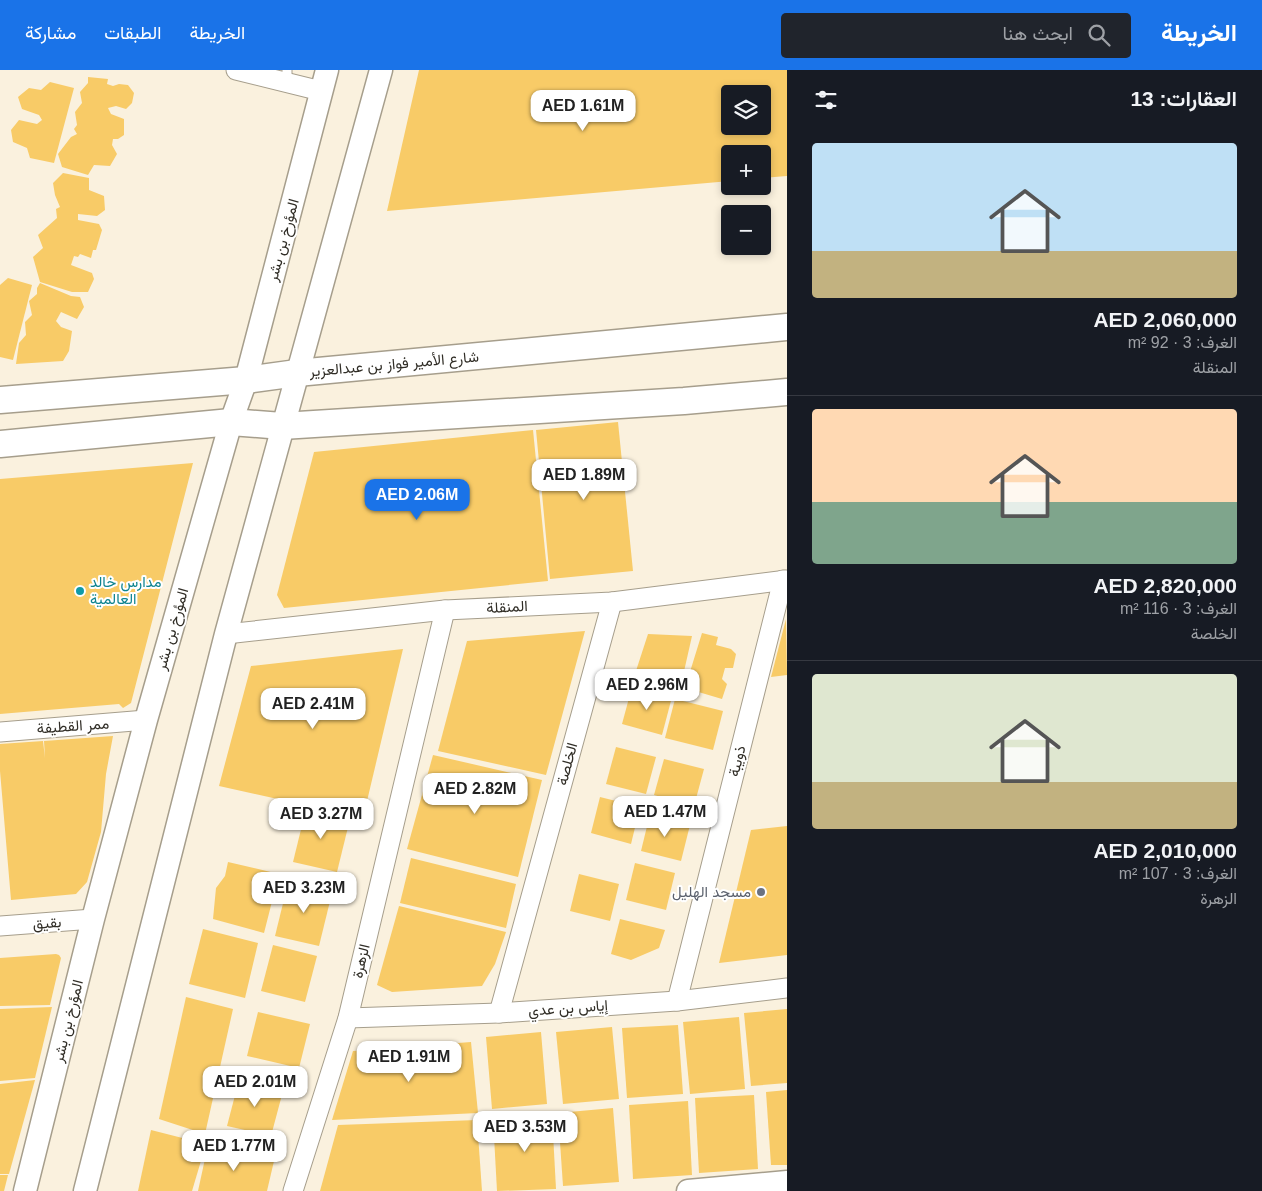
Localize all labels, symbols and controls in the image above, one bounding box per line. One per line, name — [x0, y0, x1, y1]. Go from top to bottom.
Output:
search box — [781, 13, 1131, 58]
text: الخريطة — [1161, 19, 1237, 46]
icon: search — [1085, 21, 1113, 49]
text: مشاركة — [25, 23, 76, 43]
text: الطبقات — [104, 23, 161, 43]
text: الخريطة — [189, 23, 245, 43]
text: ابحث هنا — [1003, 23, 1073, 44]
map controls — [721, 85, 771, 255]
button: layers — [721, 85, 771, 135]
icon: filters — [812, 86, 840, 114]
text: العقارات: 13 — [1130, 87, 1237, 110]
pin: AED 1.61M — [526, 90, 640, 132]
text: AED 1.61M — [542, 97, 624, 114]
button: + — [721, 145, 771, 195]
icon: home — [980, 176, 1070, 266]
street label: المؤرخ بن بشر — [263, 197, 305, 285]
button: − — [721, 205, 771, 255]
text: AED 2,060,000 — [1093, 308, 1237, 331]
text: الغرف: 3 · 92 m² — [1128, 334, 1237, 351]
street label: شارع الأمير فواز بن عبدالعزير — [307, 348, 480, 382]
text: المنقلة — [1193, 359, 1237, 376]
icon: home — [980, 441, 1070, 531]
pin: AED 1.89M — [527, 458, 641, 501]
text: AED 1.89M — [543, 466, 625, 483]
pin: AED 2.06M — [360, 478, 474, 521]
text: AED 2.06M — [376, 486, 458, 503]
place label: مدارس خالد العالمية — [90, 573, 162, 608]
text: AED 2,820,000 — [1093, 574, 1237, 597]
marker: مدارس خالد العالمية — [74, 585, 86, 597]
street label: المؤرخ بن بشر — [151, 586, 194, 674]
street label: المنقلة — [486, 597, 528, 616]
text: الغرف: 3 · 116 m² — [1120, 600, 1237, 617]
text: الخلصة — [1191, 625, 1237, 642]
pin: AED 2.96M — [590, 668, 704, 711]
text: AED 2.96M — [606, 676, 688, 693]
pin: AED 2.41M — [256, 688, 370, 730]
text: AED 2.41M — [272, 695, 354, 712]
icon: home — [980, 706, 1070, 796]
street label: ممر القطيفة — [36, 714, 110, 738]
street label: الخلصة — [553, 741, 580, 787]
street label: ذويبة — [724, 744, 750, 778]
pin: AED 2.82M — [418, 772, 532, 815]
text: AED 2.82M — [434, 780, 516, 797]
pin: AED 1.47M — [608, 796, 722, 838]
pin: AED 3.27M — [264, 798, 378, 840]
text: AED 1.47M — [624, 803, 706, 820]
text: AED 3.27M — [280, 805, 362, 822]
text: AED 2,010,000 — [1093, 839, 1237, 862]
text: الغرف: 3 · 107 m² — [1119, 865, 1237, 882]
pin: AED 3.23M — [247, 872, 361, 914]
text: AED 3.23M — [263, 879, 345, 896]
place label: مسجد الهليل — [672, 883, 751, 901]
marker: مسجد الهليل — [755, 886, 767, 898]
text: الزهرة — [1200, 890, 1237, 907]
street label: بقيق — [32, 913, 62, 934]
street label: الزهرة — [348, 942, 374, 980]
street label: المؤرخ بن بشر — [49, 978, 89, 1066]
street label: إياس بن عدي — [528, 996, 609, 1024]
pin: AED 1.91M — [352, 1040, 466, 1083]
text: AED 1.91M — [368, 1048, 450, 1065]
pin: AED 2.01M — [198, 1066, 312, 1108]
text: AED 2.01M — [214, 1073, 296, 1090]
pin: AED 3.53M — [468, 1110, 582, 1153]
text: AED 3.53M — [484, 1118, 566, 1135]
pin: AED 1.77M — [177, 1130, 291, 1172]
text: AED 1.77M — [193, 1137, 275, 1154]

